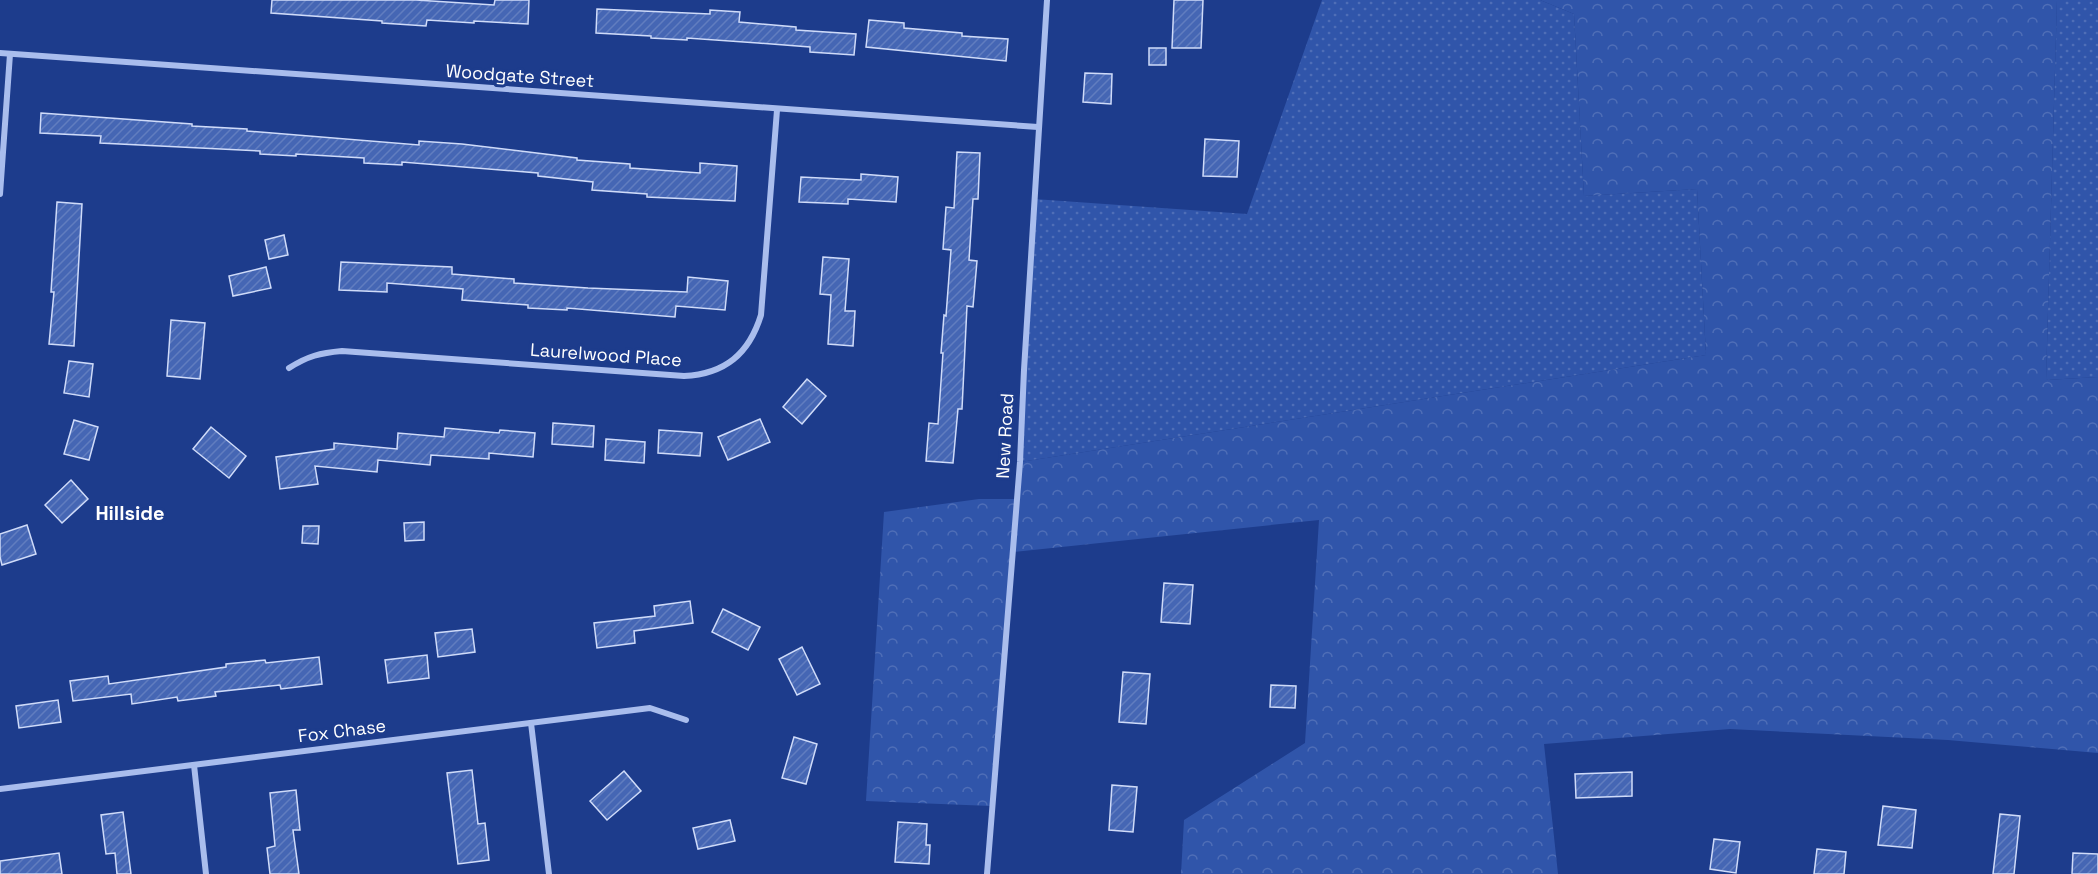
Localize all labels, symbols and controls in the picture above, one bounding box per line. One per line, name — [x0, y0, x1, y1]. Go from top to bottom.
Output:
street label: Woodgate Street — [445, 59, 595, 92]
street label: Laurelwood Place — [529, 338, 683, 371]
street label: New Road — [991, 393, 1018, 479]
district label: Hillside — [95, 500, 165, 526]
street label: Fox Chase — [297, 714, 387, 747]

